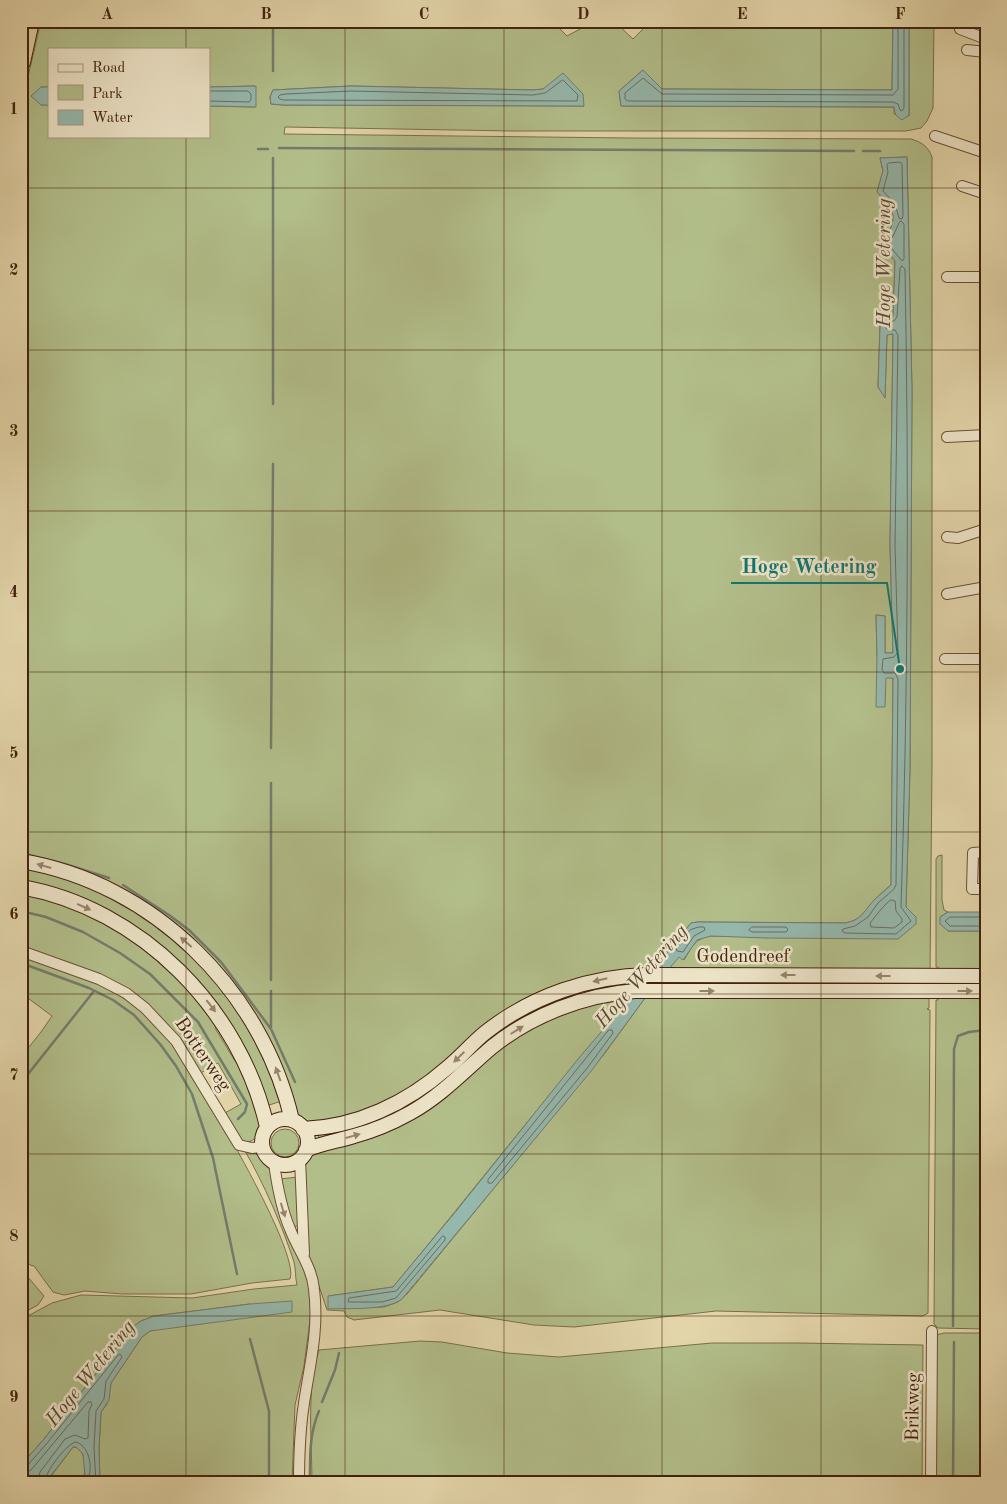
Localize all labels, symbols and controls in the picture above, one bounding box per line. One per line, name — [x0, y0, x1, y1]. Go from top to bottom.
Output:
text: A — [101, 7, 113, 23]
text: B — [260, 7, 272, 23]
text: C — [419, 7, 429, 23]
text: D — [577, 7, 589, 23]
text: E — [736, 7, 748, 23]
text: F — [895, 7, 906, 23]
legend — [48, 48, 210, 138]
text: Road — [92, 61, 126, 76]
text: Park — [92, 87, 123, 102]
text: 1 — [9, 102, 19, 118]
text: Water — [92, 111, 133, 126]
water label: Hoge Wetering — [875, 198, 895, 329]
text: 2 — [9, 263, 19, 279]
text: 3 — [9, 424, 19, 440]
callout: Hoge Wetering — [731, 548, 887, 583]
text: Hoge Wetering — [741, 558, 877, 578]
text: 4 — [9, 585, 19, 601]
text: 5 — [9, 746, 19, 762]
one-way arrow — [37, 862, 52, 870]
one-way arrow — [77, 903, 91, 911]
text: 6 — [9, 907, 19, 923]
water label: Hoge Wetering — [591, 921, 692, 1033]
one-way arrow — [181, 936, 193, 948]
street label: Godendreef — [696, 948, 790, 967]
one-way arrow — [780, 971, 796, 979]
one-way arrow — [875, 972, 891, 980]
one-way arrow — [592, 976, 607, 984]
one-way arrow — [700, 987, 716, 995]
one-way arrow — [957, 987, 973, 995]
one-way arrow — [205, 999, 216, 1012]
street label: Botterweg — [170, 1014, 234, 1096]
one-way arrow — [510, 1025, 524, 1035]
one-way arrow — [453, 1051, 465, 1063]
one-way arrow — [274, 1066, 282, 1081]
text: 7 — [9, 1068, 19, 1084]
one-way arrow — [346, 1132, 361, 1140]
one-way arrow — [280, 1203, 288, 1218]
text: 8 — [9, 1229, 19, 1245]
water label: Hoge Wetering — [42, 1317, 140, 1431]
street label: Brikweg — [904, 1372, 924, 1442]
text: 9 — [9, 1390, 19, 1406]

